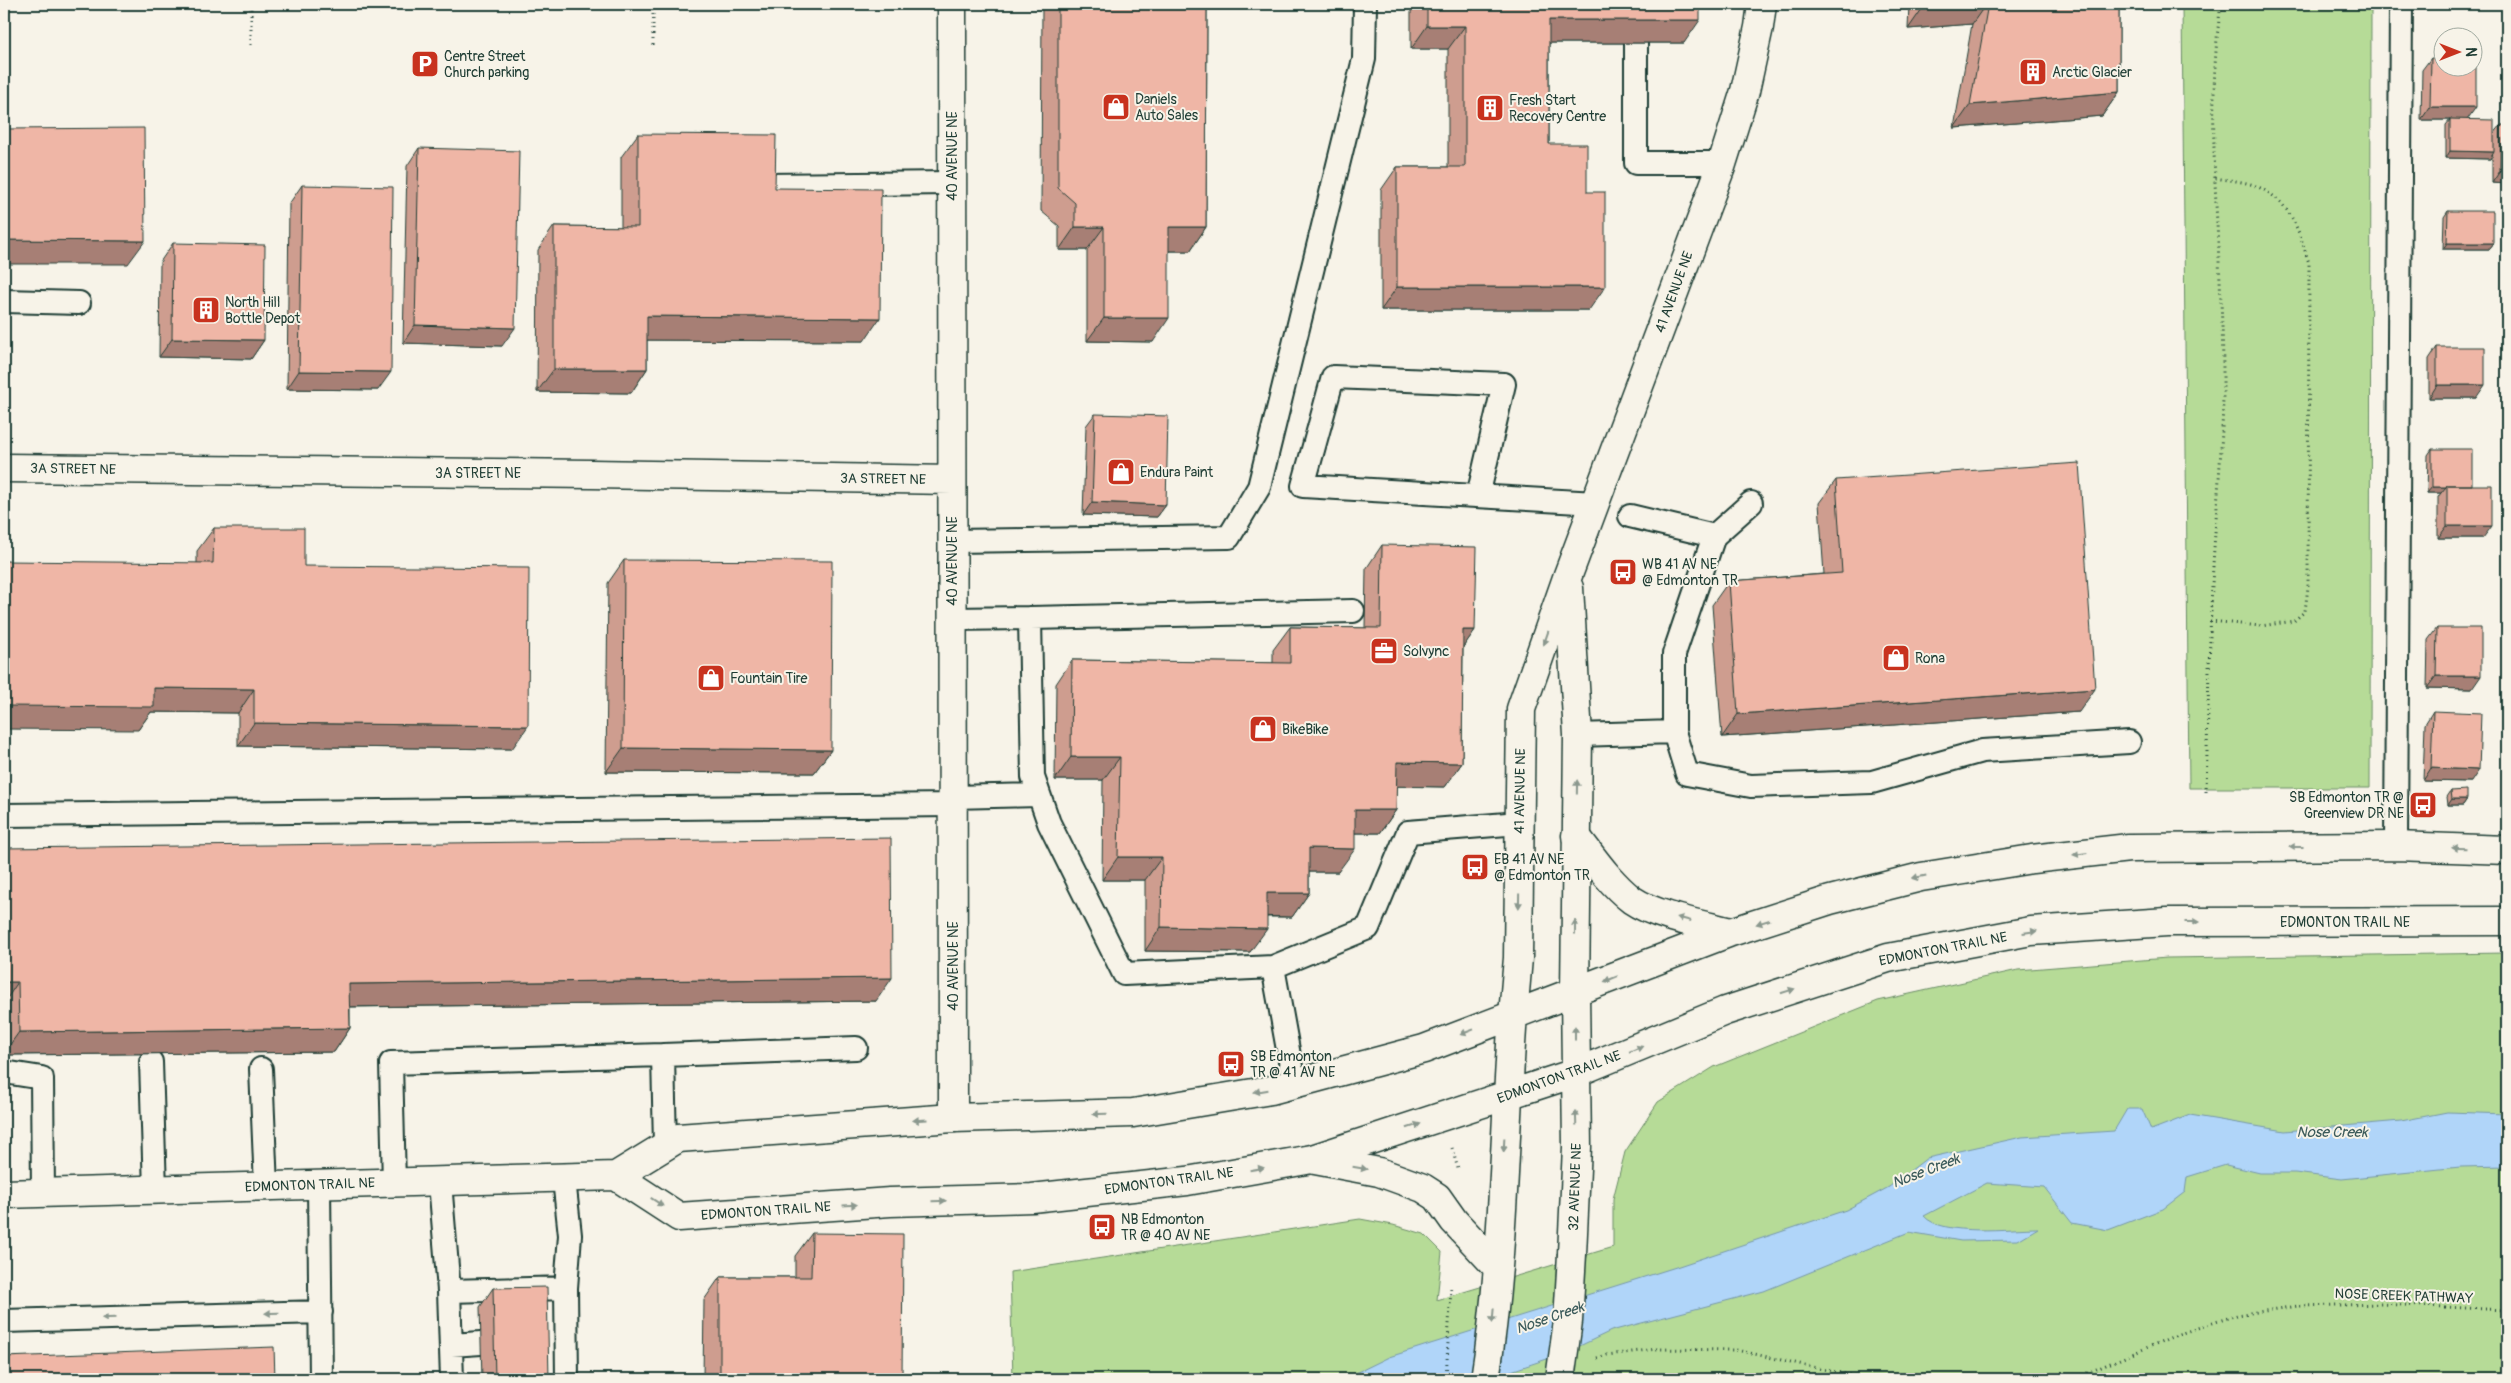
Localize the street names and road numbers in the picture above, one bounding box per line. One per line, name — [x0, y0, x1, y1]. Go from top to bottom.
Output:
street label: 40 AVENUE NE — [944, 111, 961, 201]
street label: 41 AVENUE NE — [1651, 249, 1697, 335]
street label: 3A STREET NE — [30, 460, 116, 478]
street label: 3A STREET NE — [435, 465, 521, 482]
street label: 3A STREET NE — [840, 470, 926, 488]
street label: 40 AVENUE NE — [944, 516, 961, 606]
street label: 41 AVENUE NE — [1511, 748, 1529, 834]
street label: EDMONTON TRAIL NE — [2280, 914, 2410, 931]
street label: 40 AVENUE NE — [945, 921, 962, 1011]
street label: EDMONTON TRAIL NE — [1877, 928, 2009, 970]
street label: EDMONTON TRAIL NE — [1495, 1047, 1623, 1107]
street label: 32 AVENUE NE — [1565, 1143, 1585, 1231]
street label: EDMONTON TRAIL NE — [1103, 1164, 1235, 1198]
street label: EDMONTON TRAIL NE — [245, 1174, 375, 1196]
street label: EDMONTON TRAIL NE — [700, 1198, 832, 1224]
street label: NOSE CREEK PATHWAY — [2334, 1285, 2474, 1307]

